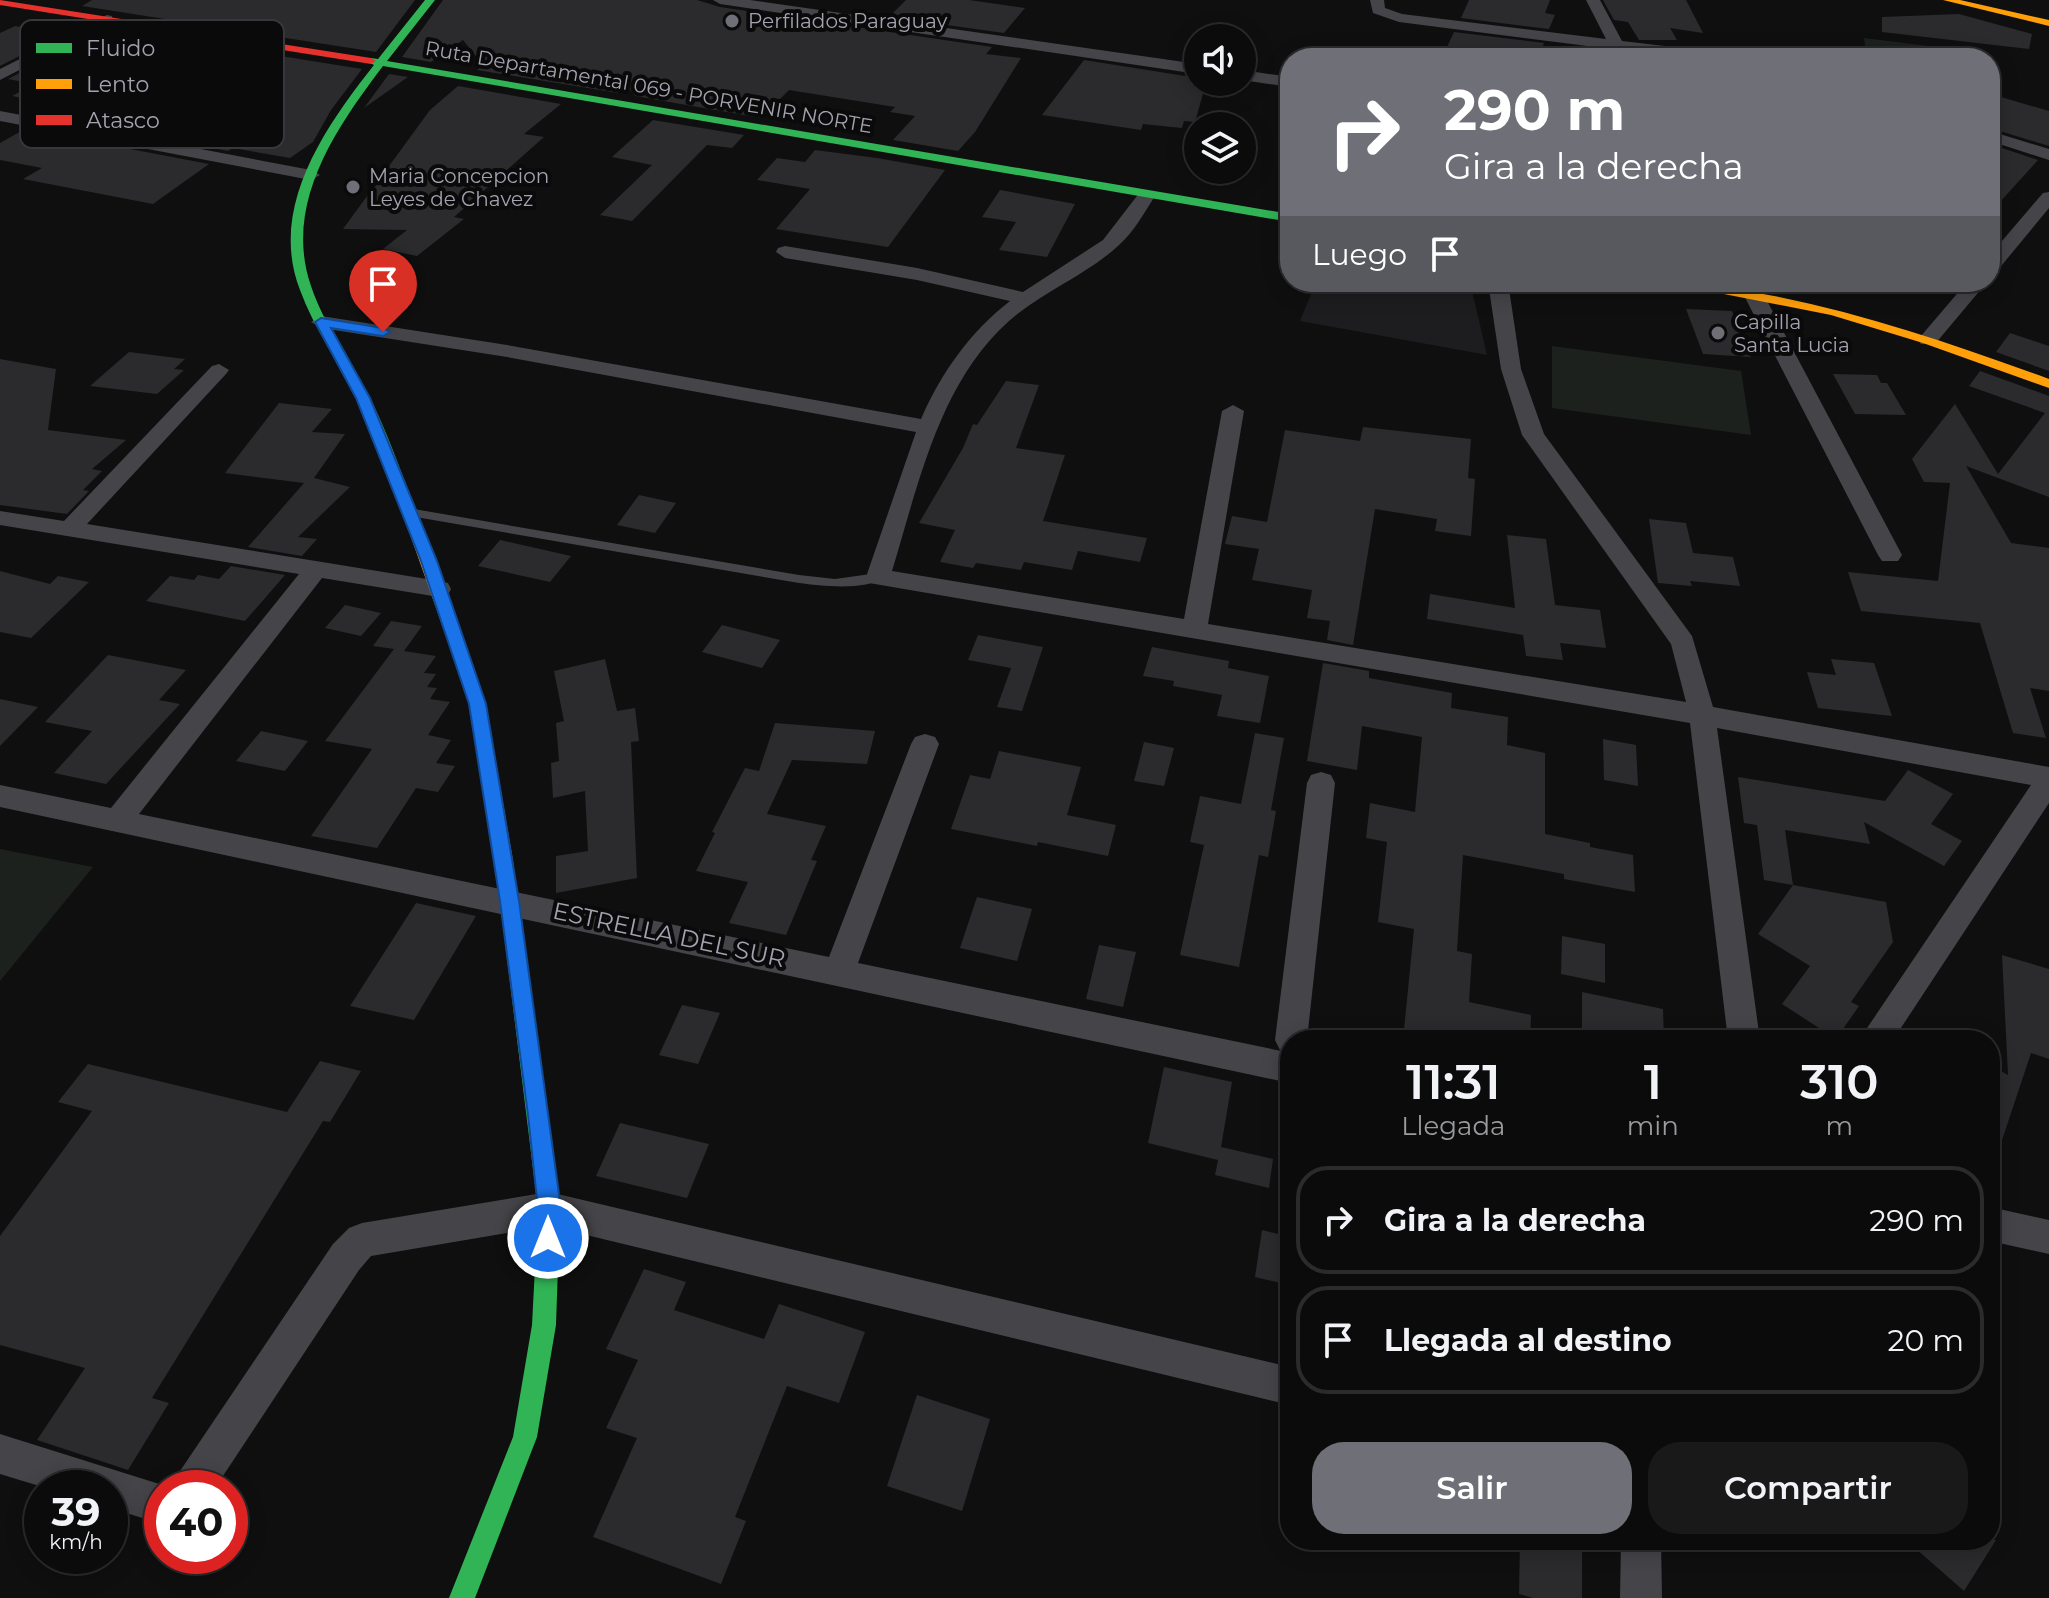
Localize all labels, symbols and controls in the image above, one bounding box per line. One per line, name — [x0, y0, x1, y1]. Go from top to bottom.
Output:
place label: Perfilados Paraguay — [748, 9, 947, 33]
marker: Perfilados Paraguay — [723, 12, 741, 30]
legend — [20, 20, 284, 148]
map controls — [1184, 24, 1256, 184]
button: sound — [1184, 24, 1256, 96]
text: Fluido — [86, 35, 155, 62]
street label: Ruta Departamental 069 - PORVENIR NORTE — [423, 36, 875, 138]
text: Lento — [86, 71, 149, 98]
text: 290 m — [1444, 76, 1625, 144]
icon: right — [1312, 80, 1416, 184]
text: Atasco — [86, 107, 160, 134]
button: layers — [1184, 112, 1256, 184]
text: Gira a la derecha — [1444, 144, 1744, 188]
place label: Maria Concepcion Leyes de Chavez — [369, 164, 549, 211]
marker: Maria Concepcion Leyes de Chavez — [344, 178, 362, 196]
icon: arrive — [1423, 232, 1467, 276]
text: Luego — [1312, 236, 1407, 273]
pin — [349, 250, 417, 332]
icon: arrive — [361, 262, 405, 306]
place label: Capilla Santa Lucia — [1734, 310, 1850, 357]
marker: Capilla Santa Lucia — [1709, 324, 1727, 342]
street label: ESTRELLA DEL SUR — [550, 896, 788, 973]
text: 11:31 — [1406, 1053, 1501, 1111]
text: 1 — [1644, 1053, 1662, 1111]
text: 310 — [1800, 1053, 1879, 1111]
text: Llegada — [1401, 1110, 1505, 1142]
text: min — [1627, 1110, 1679, 1142]
text: m — [1826, 1110, 1853, 1142]
position arrow — [506, 1196, 590, 1280]
icon: right — [1316, 1198, 1360, 1242]
text: Gira a la derecha — [1384, 1202, 1646, 1239]
text: 290 m — [1869, 1202, 1964, 1239]
icon: arrive — [1316, 1318, 1360, 1362]
text: Llegada al destino — [1384, 1322, 1672, 1359]
text: 20 m — [1887, 1322, 1964, 1359]
button: Salir — [1312, 1442, 1632, 1534]
button: Compartir — [1648, 1442, 1968, 1534]
speed limit sign: 40 — [144, 1470, 248, 1574]
text: 39 — [51, 1487, 101, 1536]
text: km/h — [49, 1530, 103, 1554]

